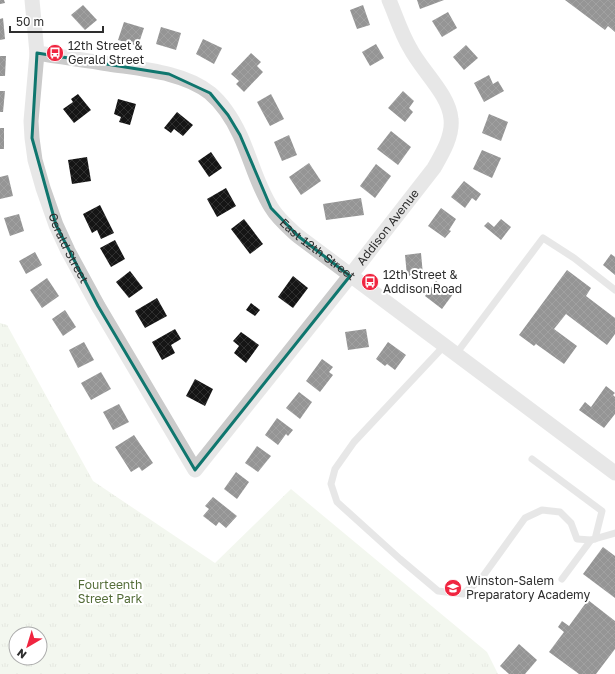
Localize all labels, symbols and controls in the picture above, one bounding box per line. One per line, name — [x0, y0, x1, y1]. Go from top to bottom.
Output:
scale bar — [10, 8, 103, 34]
text: 50 m — [16, 14, 44, 29]
place label: 12th Street & Gerald Street — [68, 38, 145, 67]
bus stop icon: 12th Street & Gerald Street — [45, 43, 65, 63]
street label: Addison Avenue — [353, 186, 422, 268]
street label: Gerald Street — [45, 211, 92, 286]
street label: East 12th Street — [277, 215, 359, 283]
place label: 12th Street & Addison Road — [383, 267, 462, 296]
bus stop icon: 12th Street & Addison Road — [360, 272, 380, 292]
place label: Winston-Salem Preparatory Academy — [466, 573, 590, 602]
park label: Fourteenth Street Park — [78, 577, 142, 606]
school or university icon: Winston-Salem Preparatory Academy — [443, 578, 463, 598]
north arrow — [8, 626, 48, 666]
text: N — [14, 647, 29, 662]

